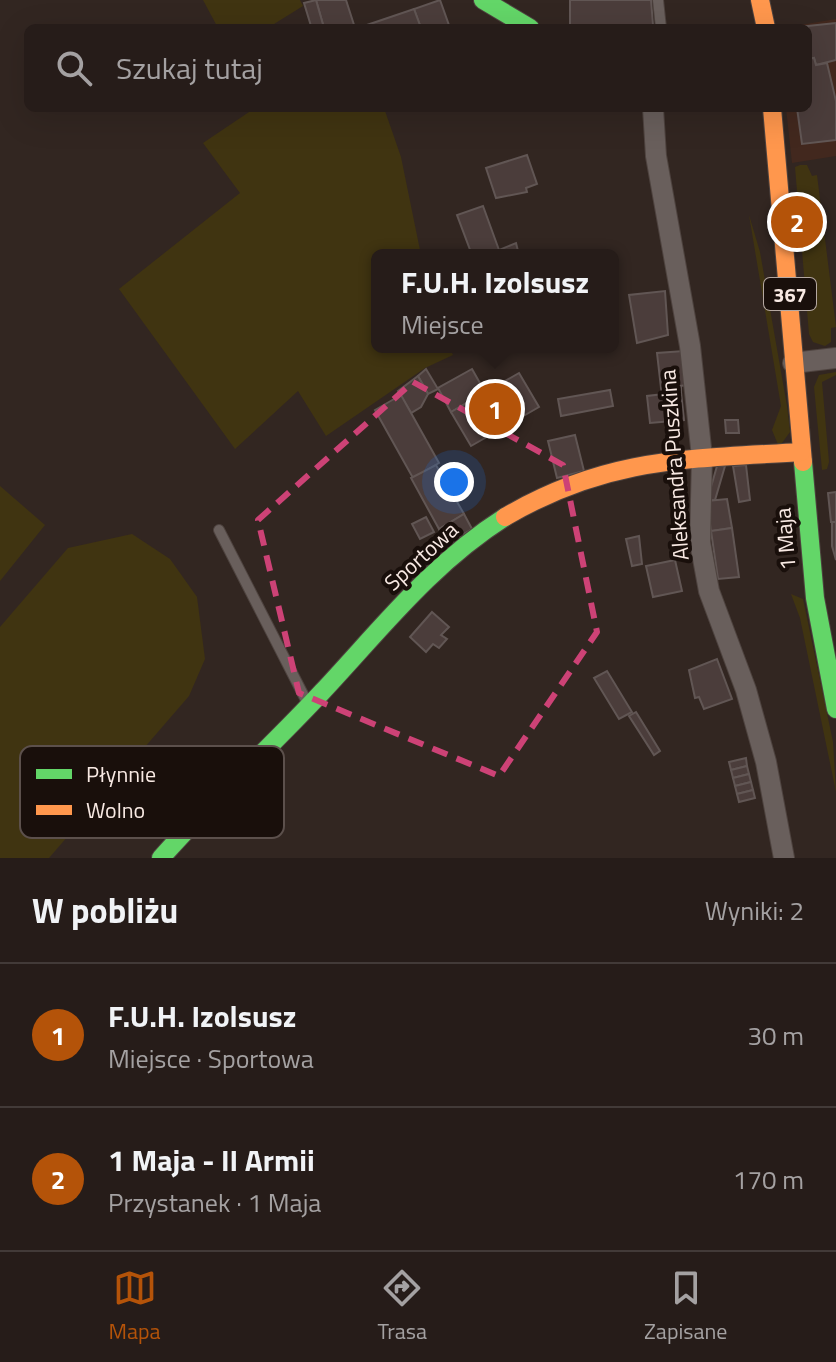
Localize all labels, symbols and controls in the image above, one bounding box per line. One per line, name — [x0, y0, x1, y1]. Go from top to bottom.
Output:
search box — [24, 24, 812, 112]
text: Szukaj tutaj — [116, 45, 263, 91]
icon: search — [52, 46, 96, 90]
pin: 2 — [771, 192, 823, 252]
popup — [371, 249, 619, 353]
text: F.U.H. Izolsusz — [401, 259, 589, 305]
road number: 367 — [764, 278, 816, 310]
text: Miejsce — [401, 305, 484, 344]
street label: Aleksandra Puszkina — [650, 368, 698, 562]
pin: 1 — [469, 379, 521, 439]
your location — [434, 462, 474, 502]
street label: 1 Maja — [765, 506, 805, 572]
street label: Sportowa — [376, 513, 466, 599]
legend — [20, 746, 284, 838]
text: Płynnie — [86, 757, 156, 791]
text: Wolno — [86, 793, 145, 827]
text: W pobliżu — [32, 884, 178, 936]
text: Wyniki: 2 — [705, 891, 804, 930]
text: F.U.H. Izolsusz — [108, 993, 296, 1039]
text: 1 — [51, 1016, 65, 1055]
text: 30 m — [747, 1016, 804, 1055]
text: Miejsce · Sportowa — [108, 1039, 314, 1078]
text: 1 Maja - II Armii — [108, 1137, 315, 1183]
text: 2 — [51, 1160, 65, 1199]
text: 170 m — [733, 1160, 804, 1199]
text: Przystanek · 1 Maja — [108, 1183, 321, 1222]
tab: Mapa — [108, 1266, 161, 1348]
tab: Trasa — [378, 1266, 427, 1348]
tab: Zapisane — [644, 1266, 727, 1348]

